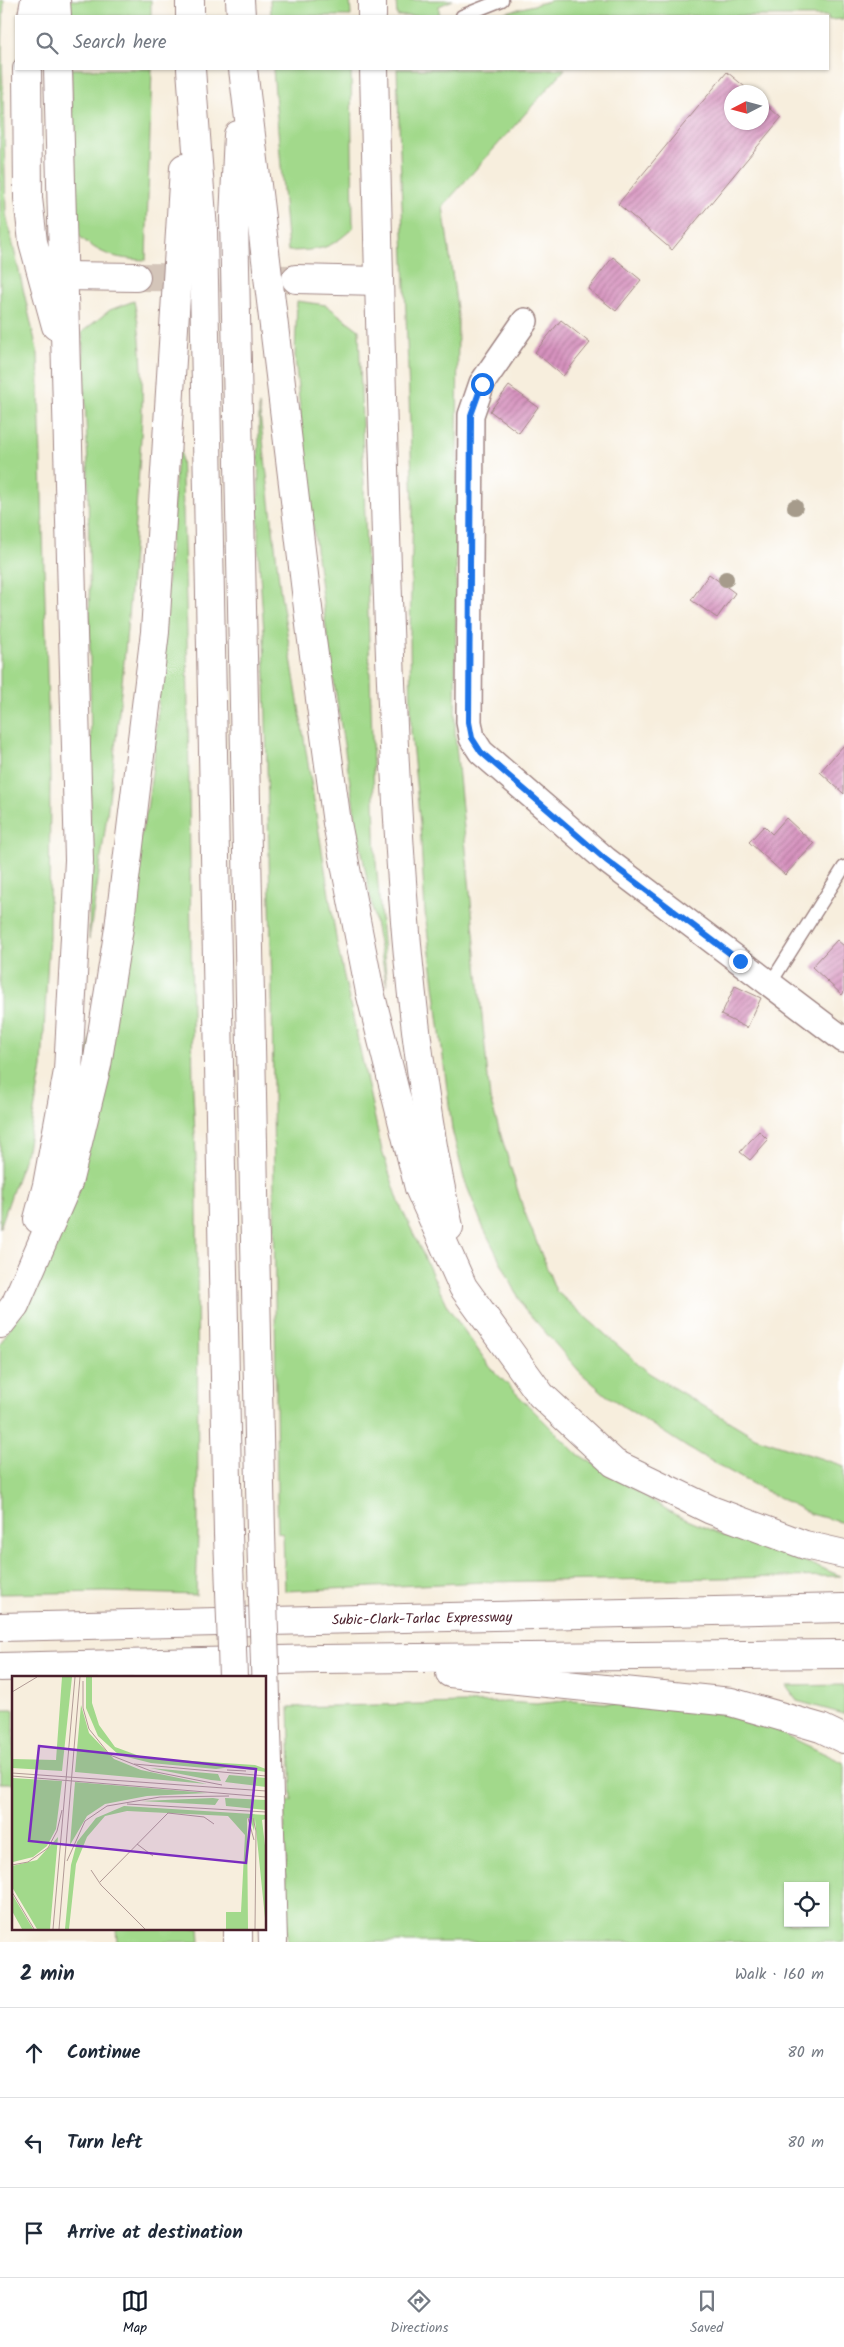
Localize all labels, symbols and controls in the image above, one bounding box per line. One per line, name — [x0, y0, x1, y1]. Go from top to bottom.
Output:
search box — [15, 15, 829, 70]
text: Search here — [73, 28, 167, 58]
icon: search — [33, 29, 61, 57]
north arrow — [724, 85, 769, 130]
route start — [471, 373, 494, 396]
route end — [729, 950, 752, 973]
street label: Subic-Clark-Tarlac Expressway — [332, 1606, 513, 1632]
inset map — [12, 1676, 266, 1930]
map controls — [784, 1882, 829, 1927]
button: locate — [784, 1882, 829, 1927]
text: 2 min — [20, 1958, 75, 1991]
text: Walk · 160 m — [735, 1962, 824, 1987]
text: Continue — [67, 2038, 140, 2068]
icon: ahead — [20, 2039, 48, 2067]
text: 80 m — [787, 2040, 824, 2065]
text: Turn left — [67, 2128, 142, 2158]
icon: left — [20, 2129, 48, 2157]
text: 80 m — [787, 2130, 824, 2155]
text: Arrive at destination — [67, 2218, 243, 2248]
icon: arrive — [20, 2219, 48, 2247]
tab: Map — [121, 2287, 149, 2339]
tab: Directions — [390, 2287, 448, 2339]
tab: Saved — [690, 2287, 723, 2339]

